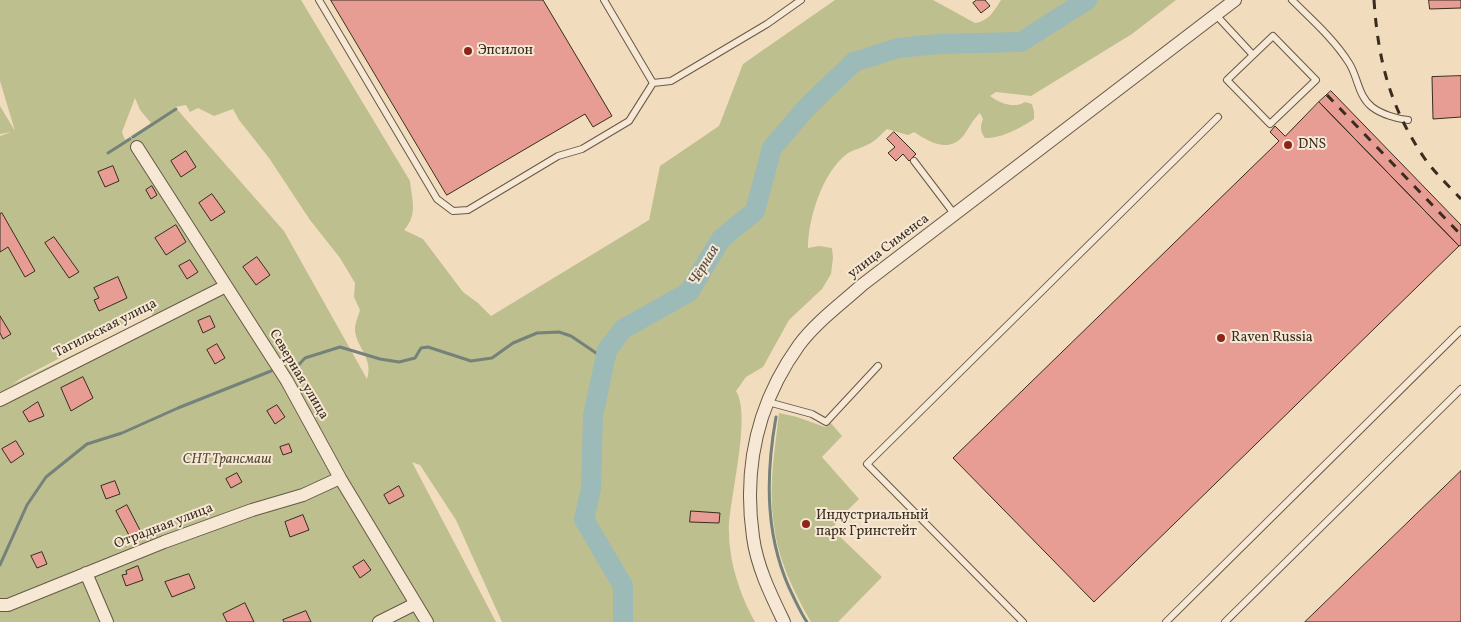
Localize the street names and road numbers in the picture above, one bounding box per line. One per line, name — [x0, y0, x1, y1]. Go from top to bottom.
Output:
street label: улица Сименса — [845, 211, 933, 283]
street label: Тагильская улица — [52, 296, 160, 362]
street label: Северная улица — [265, 327, 331, 423]
street label: Отрадная улица — [112, 500, 216, 554]

